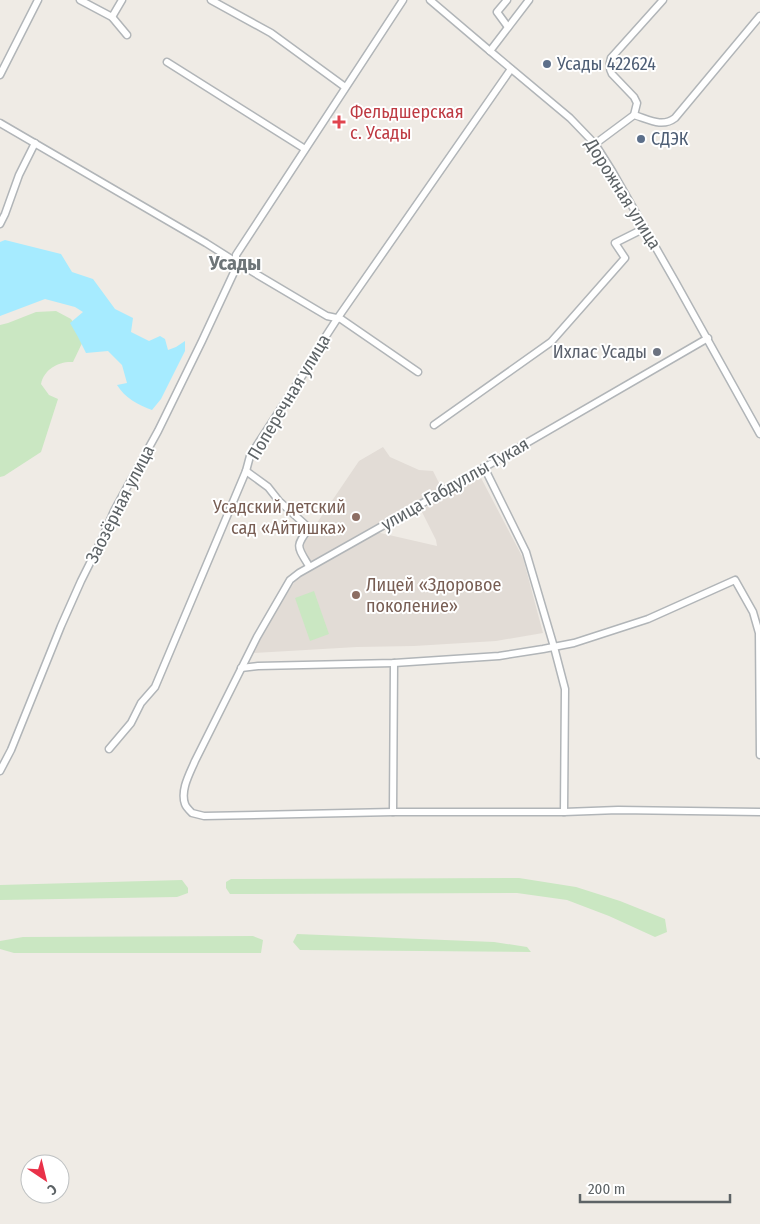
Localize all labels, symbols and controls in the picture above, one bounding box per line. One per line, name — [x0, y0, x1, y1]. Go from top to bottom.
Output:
place label: Усады 422624 — [556, 53, 656, 75]
marker: Усады 422624 — [541, 58, 553, 70]
place label: Фельдшерская с. Усады — [350, 101, 464, 144]
marker: Фельдшерская с. Усады — [332, 115, 346, 129]
place label: СДЭК — [651, 128, 689, 150]
marker: СДЭК — [635, 133, 647, 145]
street label: Дорожная улица — [580, 134, 666, 254]
district label: Усады — [208, 251, 261, 275]
street label: Поперечная улица — [243, 330, 335, 464]
place label: Ихлас Усады — [553, 341, 647, 363]
marker: Ихлас Усады — [651, 346, 663, 358]
street label: улица Габдуллы Тукая — [377, 433, 533, 535]
street label: Заозёрная улица — [81, 441, 159, 567]
place label: Усадский детский сад «Айтишка» — [212, 496, 346, 539]
marker: Усадский детский сад «Айтишка» — [350, 511, 362, 523]
place label: Лицей «Здоровое поколение» — [366, 574, 501, 617]
marker: Лицей «Здоровое поколение» — [350, 589, 362, 601]
north arrow — [20, 1154, 70, 1204]
scale bar — [580, 1172, 730, 1204]
text: С — [44, 1180, 60, 1199]
text: 200 m — [588, 1180, 625, 1198]

